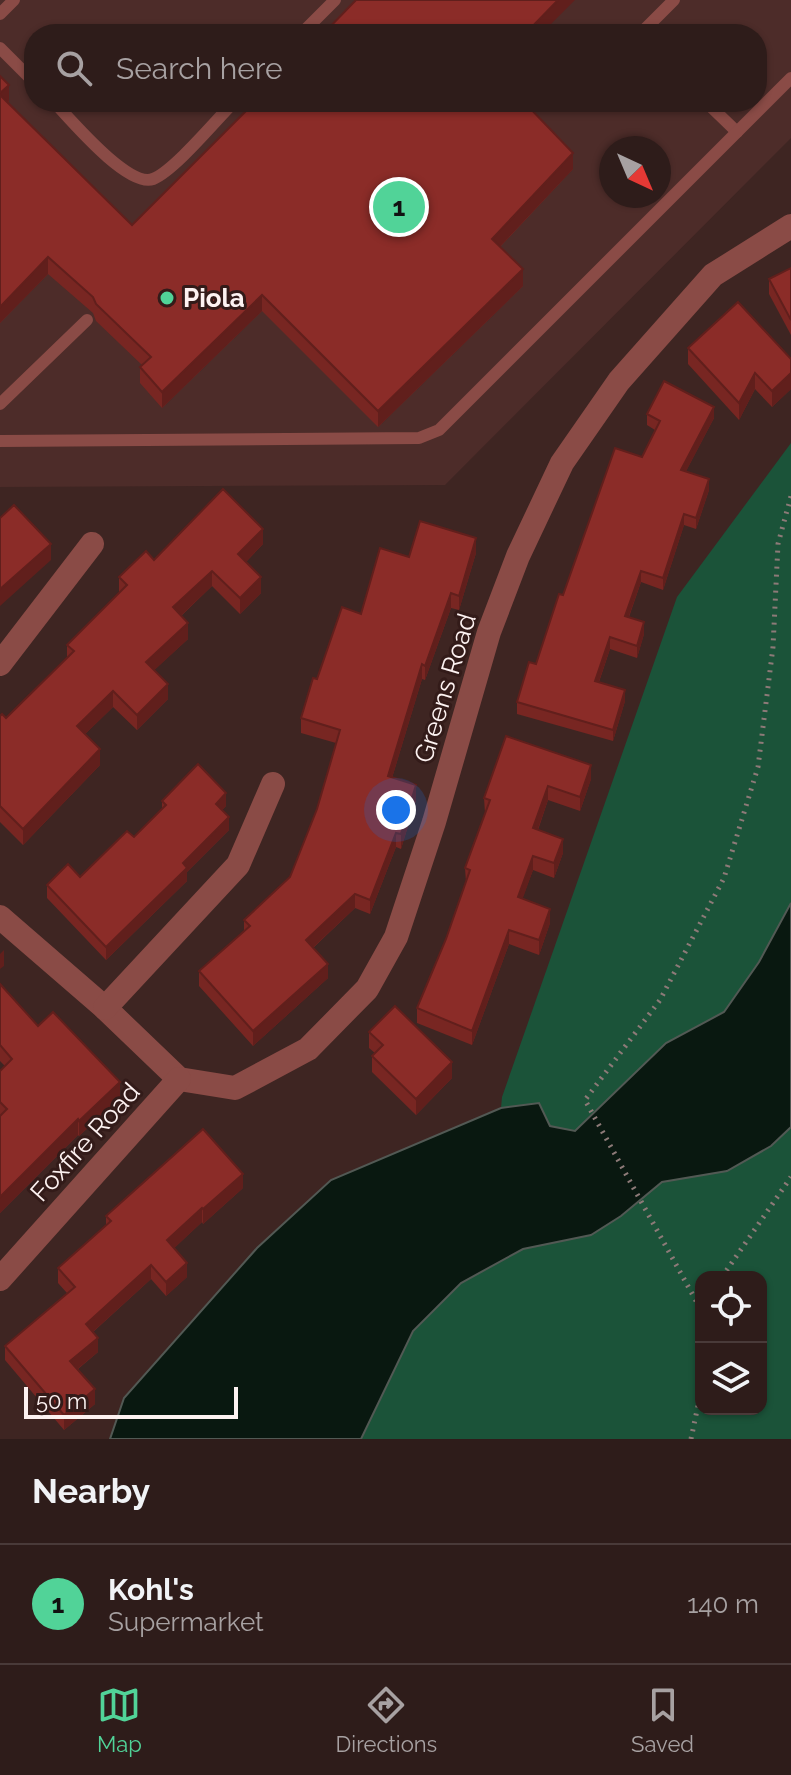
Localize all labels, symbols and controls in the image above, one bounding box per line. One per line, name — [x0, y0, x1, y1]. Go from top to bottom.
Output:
search box — [24, 24, 767, 112]
icon: search — [52, 46, 96, 90]
text: Search here — [116, 51, 283, 86]
north arrow — [599, 136, 671, 208]
pin: 1 — [373, 177, 425, 237]
place label: Piola — [183, 283, 245, 313]
marker: Piola — [158, 289, 176, 307]
street label: Greens Road — [408, 610, 482, 766]
your location — [376, 790, 416, 830]
street label: Foxfire Road — [24, 1077, 146, 1207]
map controls — [695, 1271, 767, 1415]
button: locate — [695, 1271, 767, 1343]
button: layers — [695, 1343, 767, 1415]
scale bar — [24, 1383, 238, 1419]
text: 50 m — [36, 1388, 87, 1414]
text: Nearby — [32, 1471, 150, 1511]
text: Kohl's — [108, 1572, 194, 1607]
text: 1 — [52, 1589, 64, 1619]
text: 140 m — [687, 1589, 759, 1619]
text: Supermarket — [108, 1607, 264, 1637]
tab: Map — [97, 1683, 142, 1757]
tab: Directions — [336, 1683, 437, 1757]
tab: Saved — [631, 1683, 694, 1757]

